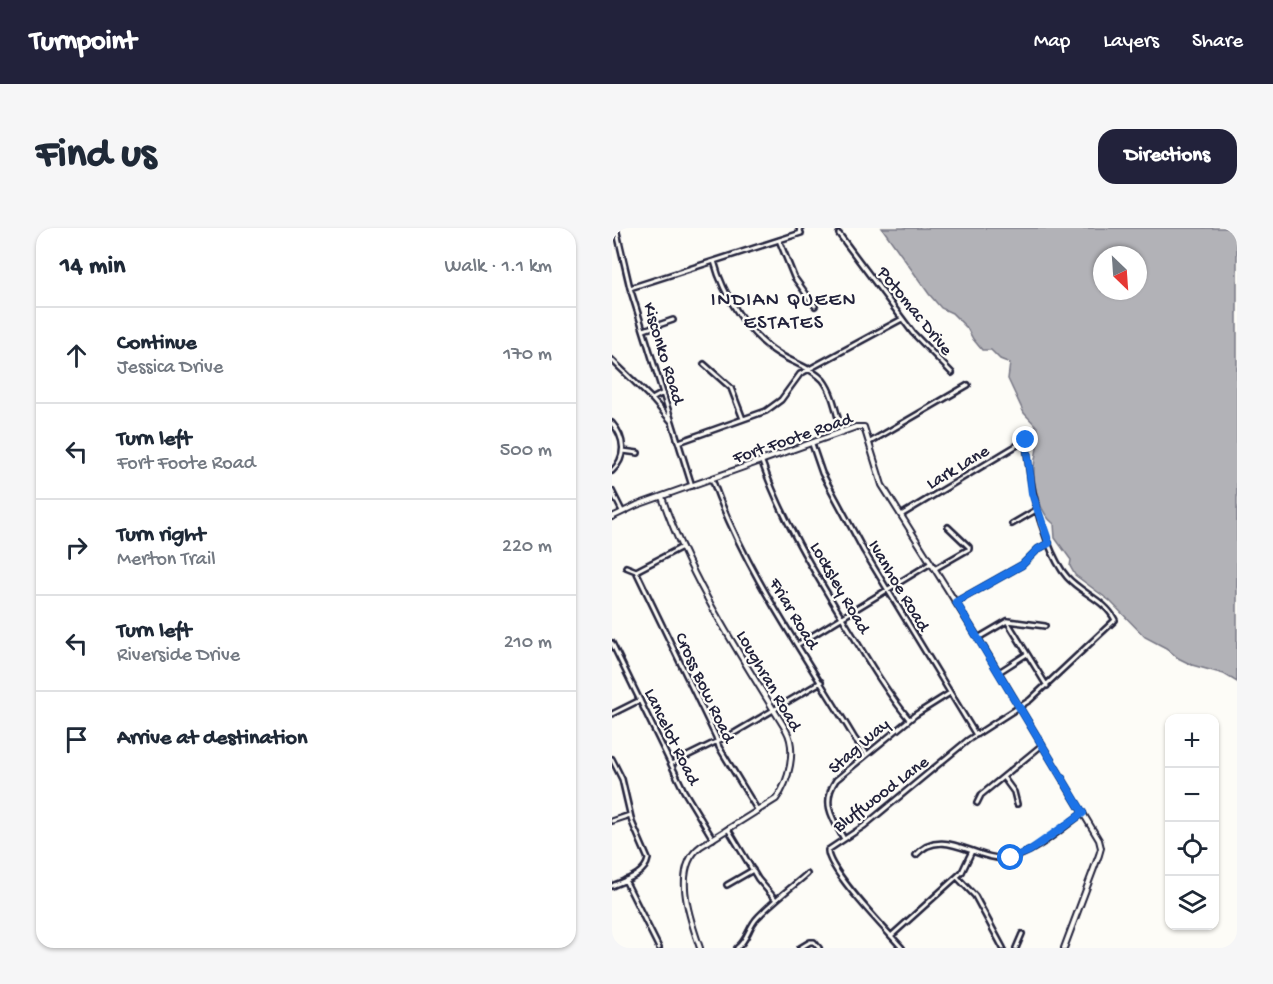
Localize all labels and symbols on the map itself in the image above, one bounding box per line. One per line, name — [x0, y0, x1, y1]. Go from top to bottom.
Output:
north arrow — [1093, 246, 1147, 300]
street label: Potomac Drive — [871, 262, 957, 361]
district label: INDIAN QUEEN ESTATES — [711, 290, 857, 336]
street label: Kisconko Road — [637, 300, 688, 409]
street label: Fort Foote Road — [730, 409, 857, 470]
route end — [1012, 426, 1038, 452]
street label: Lark Lane — [923, 441, 994, 495]
street label: Ivanhoe Road — [862, 537, 934, 637]
street label: Locksley Road — [804, 539, 874, 639]
street label: Friar Road — [763, 574, 823, 655]
street label: Loughran Road — [731, 627, 806, 737]
street label: Cross Bow Road — [669, 630, 739, 748]
street label: Lancelot Road — [638, 685, 704, 790]
street label: Stag Way — [825, 714, 895, 779]
street label: Bluffwood Lane — [829, 752, 934, 838]
route start — [997, 844, 1023, 870]

